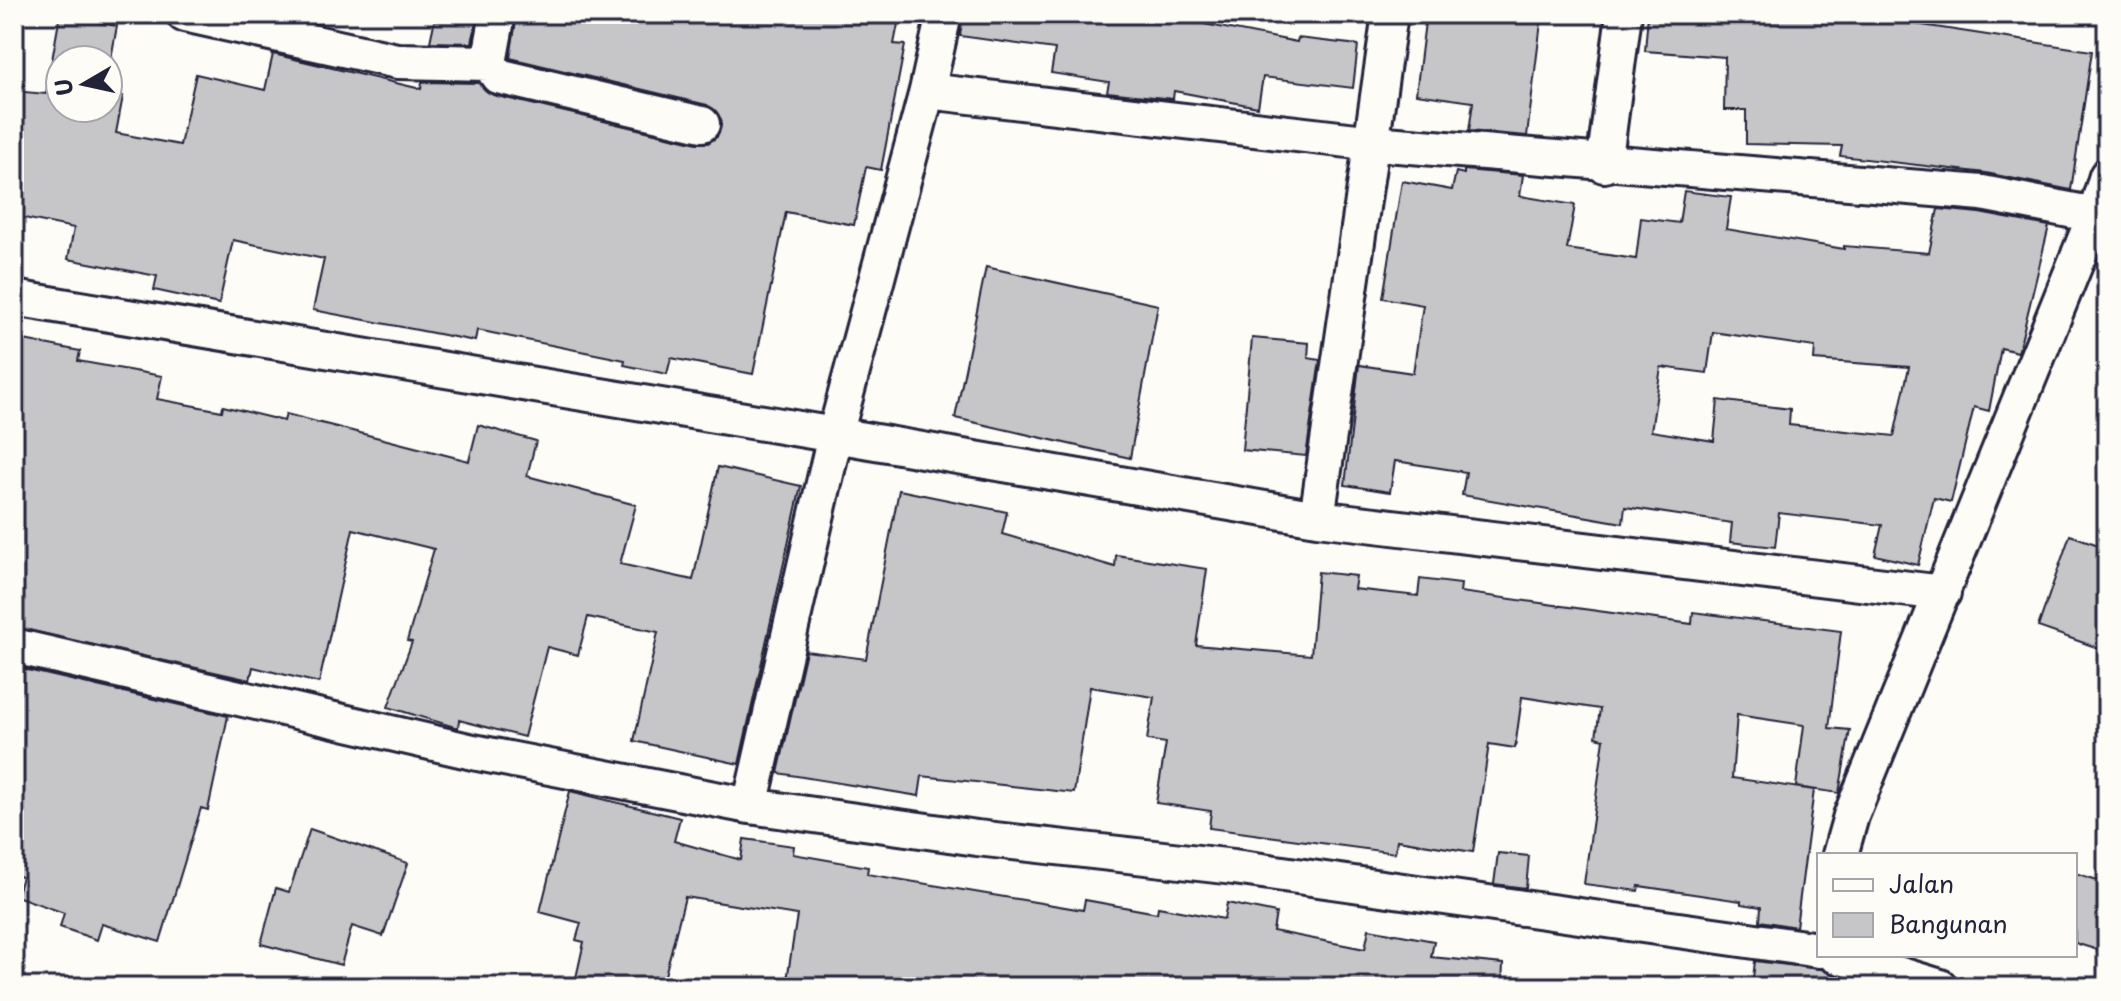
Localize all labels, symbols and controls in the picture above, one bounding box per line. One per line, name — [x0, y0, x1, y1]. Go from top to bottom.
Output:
north arrow — [44, 44, 124, 124]
text: U — [45, 77, 80, 98]
legend — [1817, 853, 2077, 957]
text: Jalan — [1889, 865, 1954, 901]
text: Bangunan — [1889, 905, 2008, 941]

